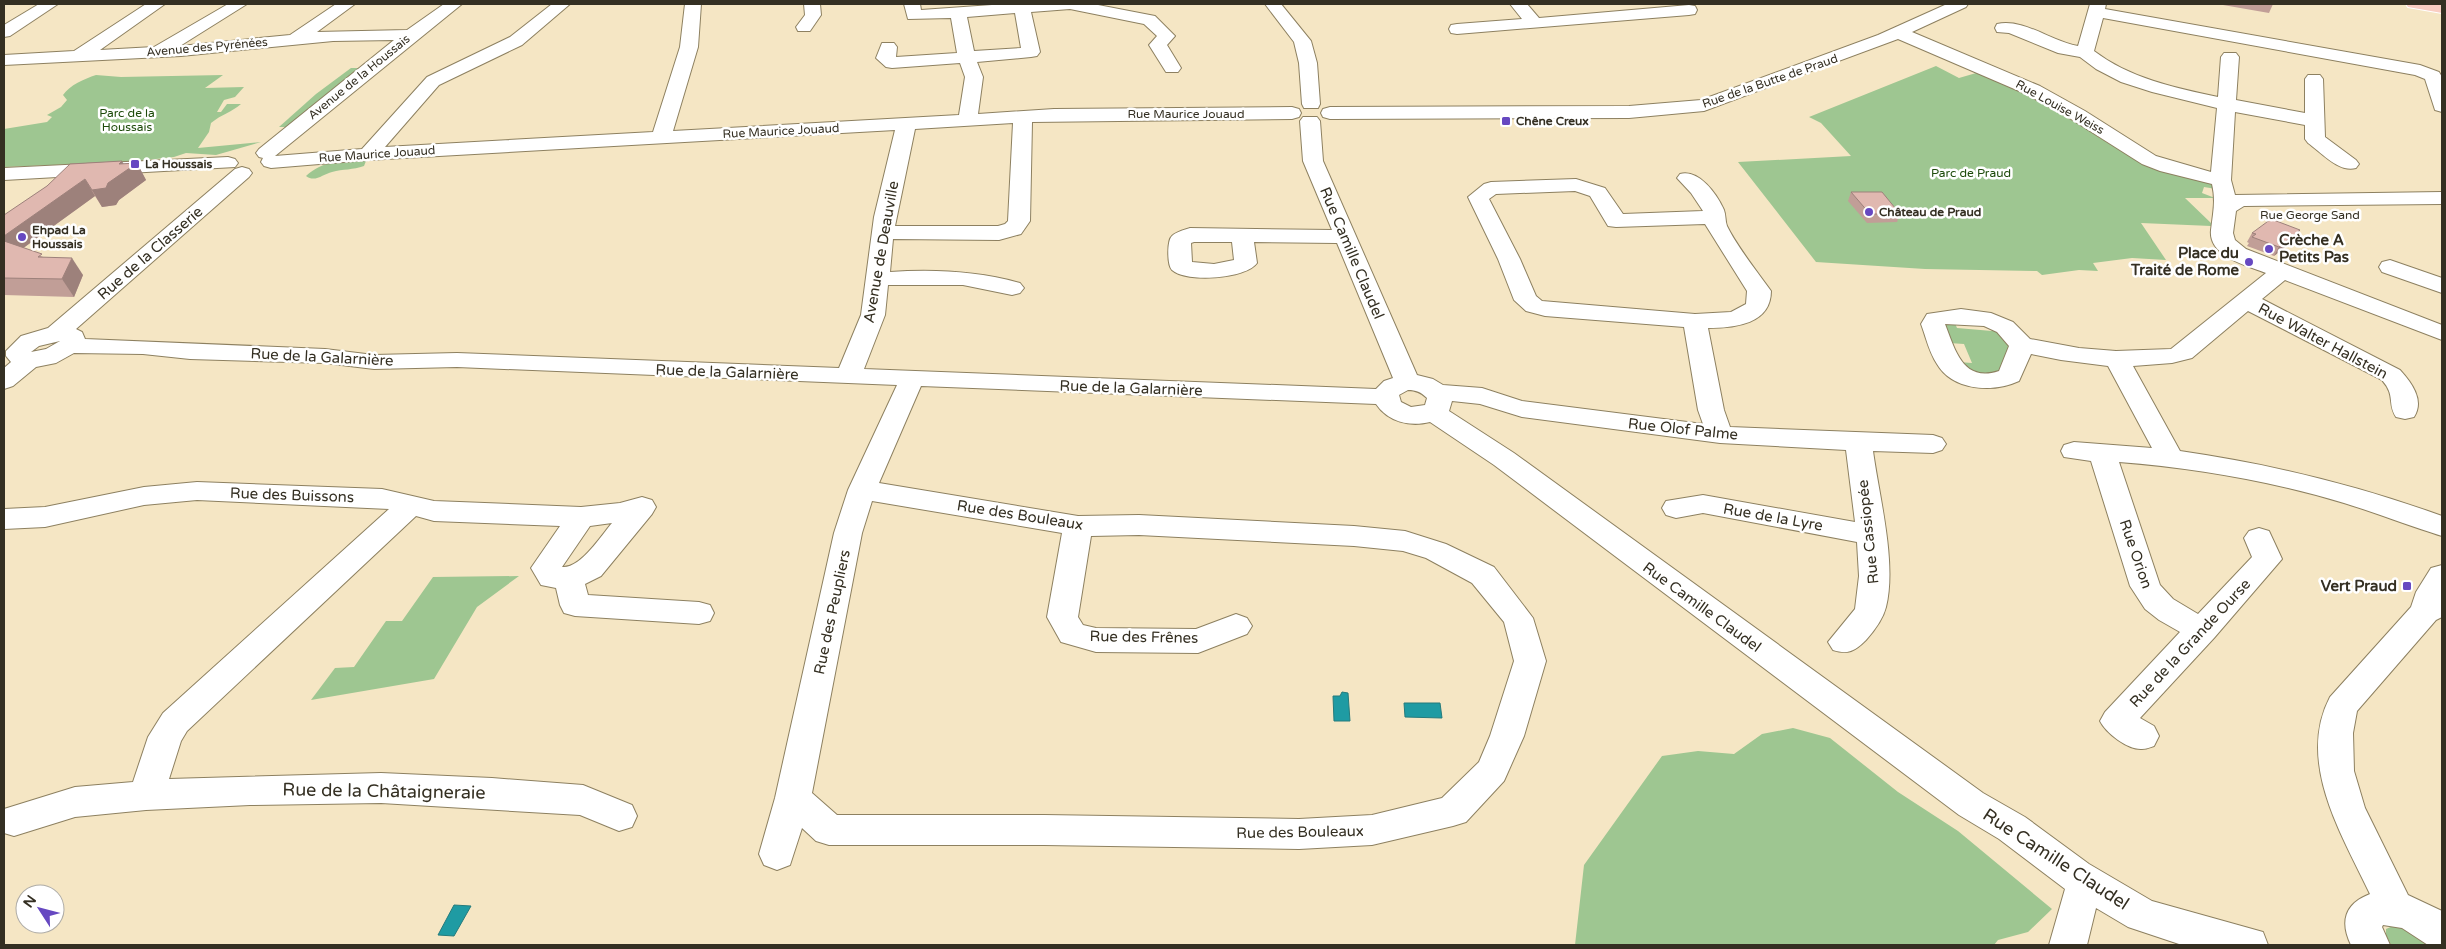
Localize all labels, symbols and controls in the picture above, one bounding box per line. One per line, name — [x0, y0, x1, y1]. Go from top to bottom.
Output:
street label: Avenue de la Houssais — [305, 31, 413, 122]
street label: Avenue des Pyrénées — [146, 35, 268, 59]
street label: Rue de la Butte de Praud — [1700, 51, 1840, 111]
street label: Rue Louise Weiss — [2013, 77, 2107, 137]
park label: Parc de la Houssais — [99, 106, 155, 134]
street label: Rue Maurice Jouaud — [1128, 107, 1244, 121]
place label: Chêne Creux — [1516, 114, 1589, 128]
marker: Chêne Creux — [1500, 115, 1512, 127]
street label: Rue Maurice Jouaud — [722, 121, 840, 141]
street label: Rue Maurice Jouaud — [318, 143, 436, 165]
place label: La Houssais — [145, 157, 213, 171]
marker: La Houssais — [129, 158, 141, 170]
park label: Parc de Praud — [1931, 166, 2011, 180]
street label: Avenue de Deauville — [860, 180, 902, 324]
street label: Rue Camille Claudel — [1316, 184, 1388, 322]
street label: Rue de la Classerie — [94, 202, 206, 304]
place label: Château de Praud — [1879, 205, 1981, 219]
marker: Château de Praud — [1863, 206, 1875, 218]
street label: Rue George Sand — [2260, 208, 2360, 222]
place label: Ehpad La Houssais — [32, 223, 86, 251]
marker: Ehpad La Houssais — [16, 231, 28, 243]
place label: Crèche A Petits Pas — [2279, 231, 2349, 266]
marker: Crèche A Petits Pas — [2263, 243, 2275, 255]
place label: Place du Traité de Rome — [2130, 244, 2240, 279]
marker: Place du Traité de Rome — [2243, 256, 2255, 268]
street label: Rue Walter Hallstein — [2255, 299, 2391, 383]
street label: Rue de la Galarnière — [250, 344, 394, 370]
street label: Rue de la Galarnière — [655, 361, 799, 383]
street label: Rue de la Galarnière — [1059, 377, 1203, 399]
street label: Rue Olof Palme — [1627, 414, 1739, 444]
street label: Rue Cassiopée — [1854, 479, 1882, 585]
street label: Rue des Buissons — [230, 484, 354, 506]
street label: Rue des Bouleaux — [956, 496, 1084, 534]
street label: Rue de la Lyre — [1722, 499, 1824, 535]
street label: Rue Orion — [2116, 517, 2156, 591]
street label: Rue des Peupliers — [810, 548, 854, 676]
street label: Rue Camille Claudel — [1639, 558, 1765, 656]
street label: Rue de la Grande Ourse — [2126, 575, 2254, 711]
place label: Vert Praud — [2321, 577, 2397, 595]
marker: Vert Praud — [2401, 580, 2413, 592]
street label: Rue des Frênes — [1089, 627, 1199, 647]
street label: Rue de la Châtaigneraie — [282, 778, 486, 804]
street label: Rue Camille Claudel — [1979, 803, 2133, 915]
street label: Rue des Bouleaux — [1236, 822, 1364, 842]
north arrow — [15, 884, 65, 934]
text: N — [20, 892, 40, 911]

